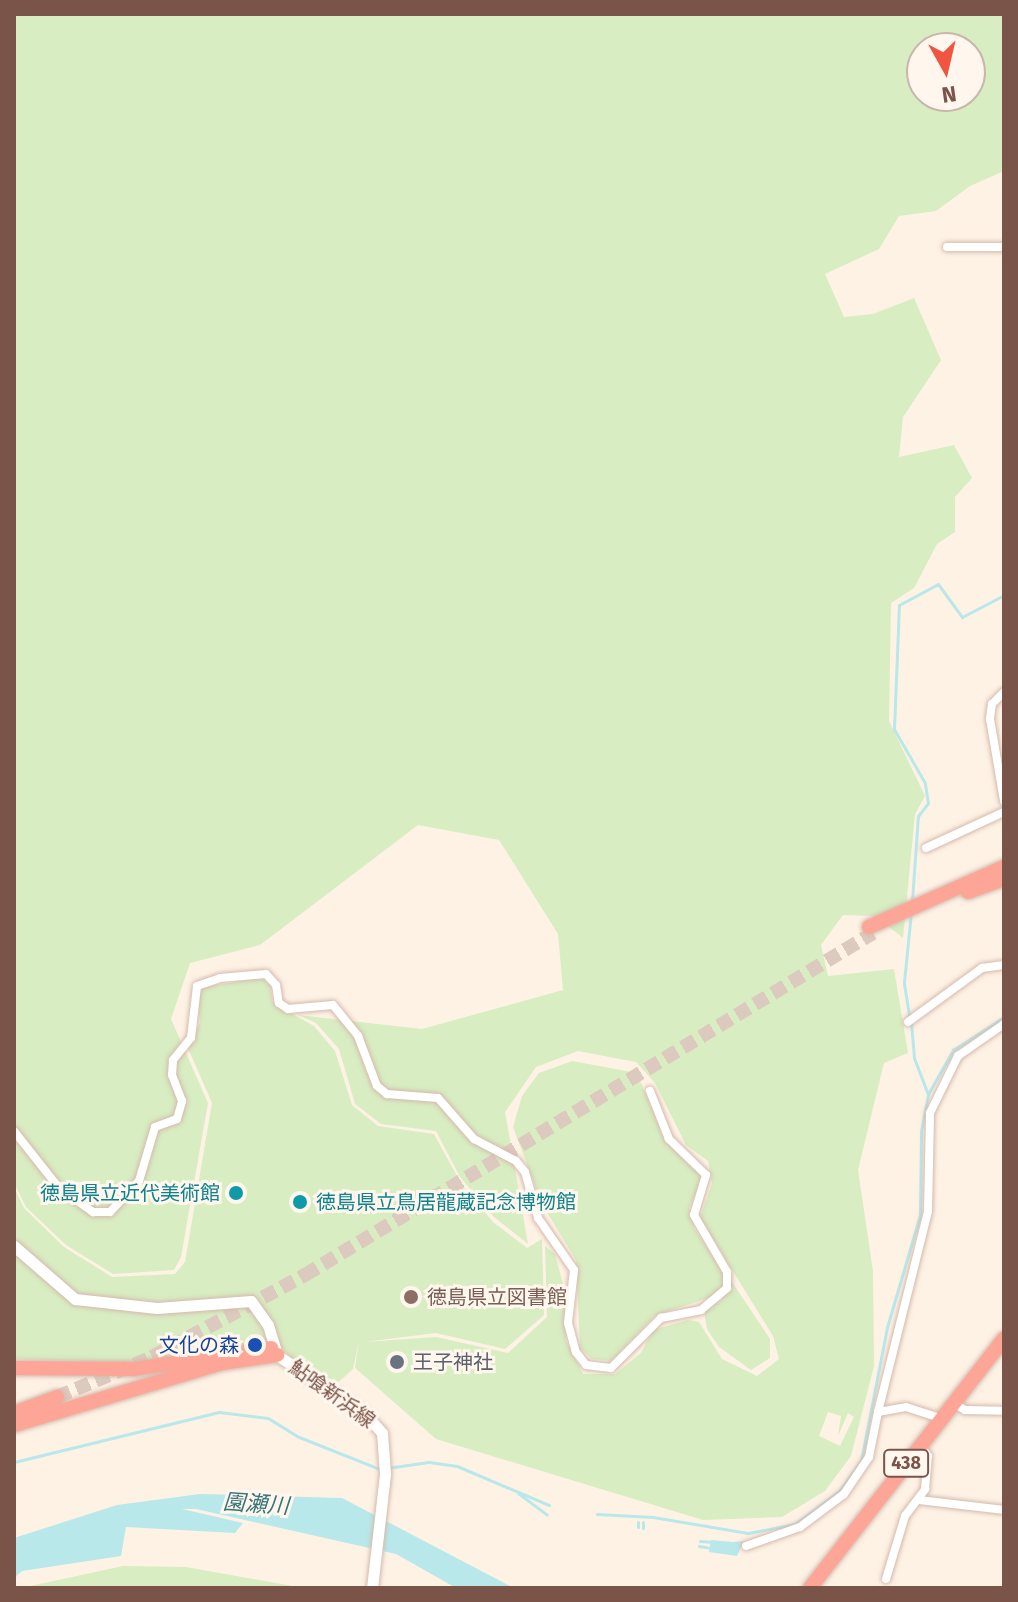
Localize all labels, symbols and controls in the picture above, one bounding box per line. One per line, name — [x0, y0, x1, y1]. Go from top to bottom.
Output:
north arrow — [906, 32, 986, 112]
text: N — [940, 80, 958, 109]
place label: 徳島県立近代美術館 — [40, 1181, 220, 1205]
marker: 徳島県立近代美術館 — [227, 1184, 245, 1202]
place label: 徳島県立鳥居龍蔵記念博物館 — [316, 1190, 576, 1214]
marker: 徳島県立鳥居龍蔵記念博物館 — [291, 1193, 309, 1211]
place label: 徳島県立図書館 — [427, 1285, 567, 1309]
marker: 徳島県立図書館 — [402, 1288, 420, 1306]
place label: 文化の森 — [159, 1333, 239, 1357]
marker: 文化の森 — [246, 1336, 264, 1354]
place label: 王子神社 — [413, 1350, 493, 1374]
marker: 王子神社 — [388, 1353, 406, 1371]
street label: 鮎喰新浜線 — [284, 1355, 380, 1433]
road number: 438 — [882, 1449, 930, 1477]
water label: 園瀬川 — [222, 1489, 290, 1519]

